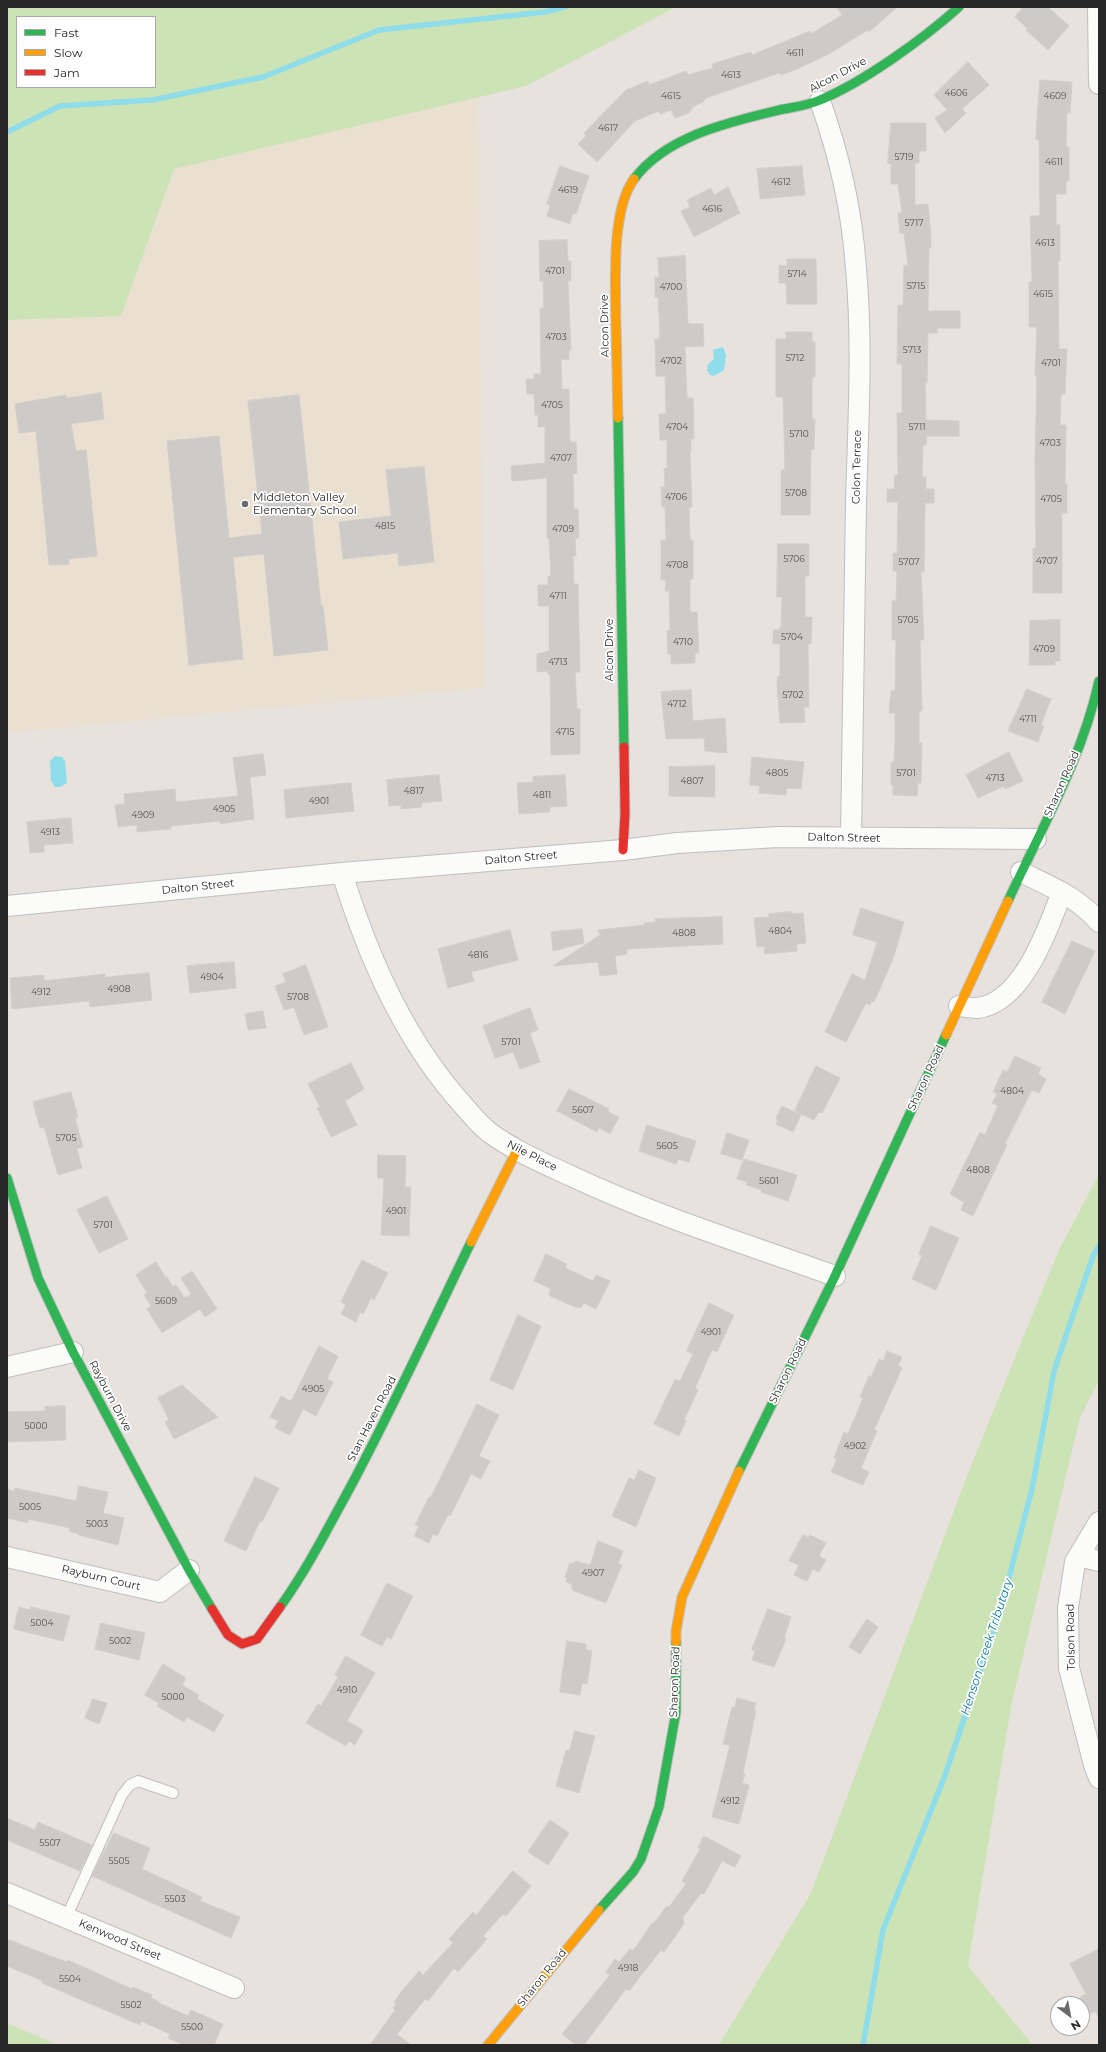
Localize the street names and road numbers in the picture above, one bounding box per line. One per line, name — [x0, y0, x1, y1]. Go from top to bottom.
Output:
street label: Alcon Drive — [807, 54, 869, 96]
street label: Alcon Drive — [598, 294, 612, 358]
street label: Colon Terrace — [850, 430, 864, 504]
street label: Alcon Drive — [603, 619, 617, 681]
street label: Sharon Road — [1042, 749, 1082, 819]
street label: Dalton Street — [807, 831, 881, 845]
street label: Dalton Street — [484, 848, 558, 868]
street label: Dalton Street — [161, 877, 235, 897]
street label: Sharon Road — [905, 1043, 947, 1113]
street label: Nile Place — [505, 1138, 559, 1174]
street label: Sharon Road — [767, 1336, 809, 1406]
street label: Rayburn Drive — [86, 1358, 134, 1434]
street label: Stan Haven Road — [345, 1374, 399, 1464]
street label: Rayburn Court — [60, 1563, 142, 1593]
street label: Tolson Road — [1064, 1603, 1078, 1671]
street label: Sharon Road — [667, 1646, 683, 1718]
street label: Kenwood Street — [77, 1917, 163, 1963]
street label: Sharon Road — [515, 1946, 569, 2010]

